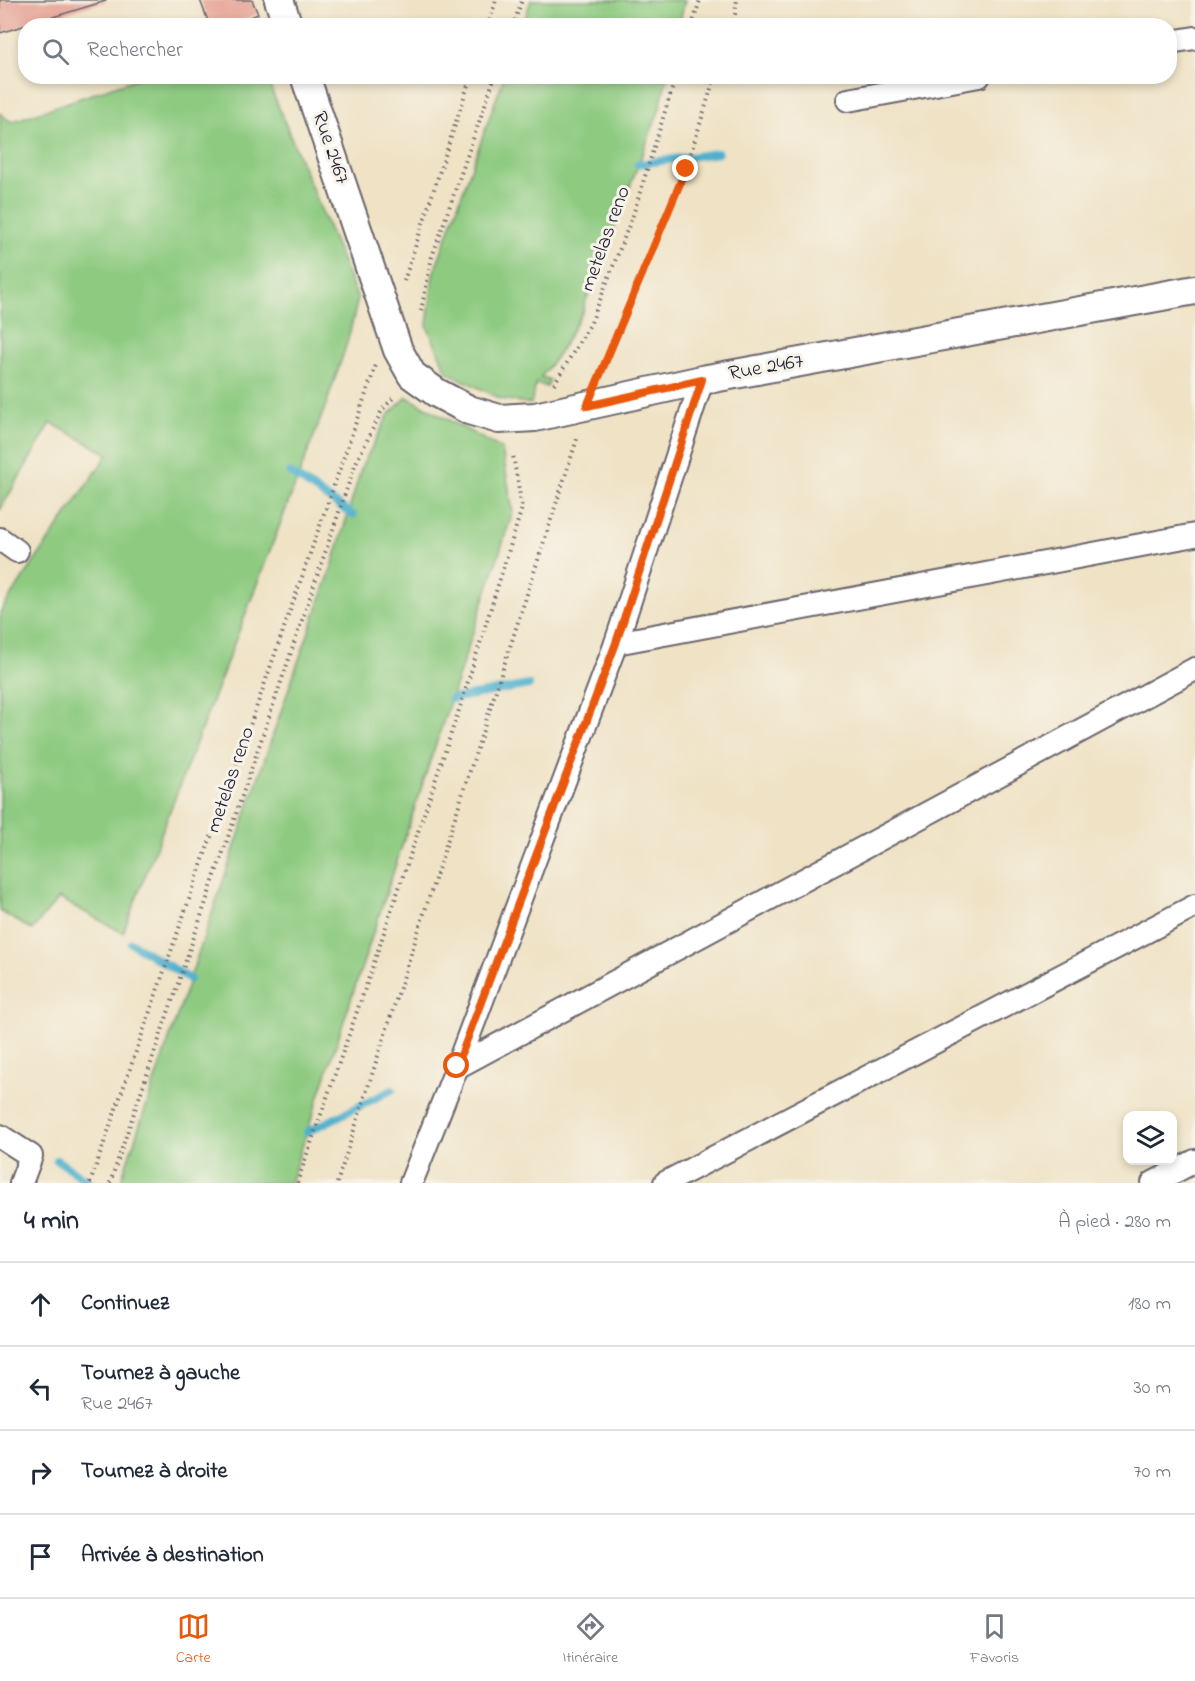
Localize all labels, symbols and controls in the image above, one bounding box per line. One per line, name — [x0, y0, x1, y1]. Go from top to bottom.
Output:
search box — [18, 18, 1177, 84]
icon: search — [39, 35, 72, 68]
text: Rechercher — [87, 35, 183, 67]
street label: Rue 2467 — [304, 108, 357, 189]
route end — [672, 155, 698, 181]
street label: metelas reno — [573, 182, 639, 296]
street label: Rue 2467 — [726, 347, 806, 389]
street label: metelas reno — [199, 723, 263, 837]
route start — [443, 1052, 469, 1078]
map controls — [1123, 1111, 1177, 1165]
button: layers — [1123, 1111, 1177, 1165]
text: 4 min — [24, 1203, 79, 1241]
text: À pied · 280 m — [1058, 1208, 1171, 1237]
icon: ahead — [24, 1288, 57, 1321]
text: Continuez — [81, 1288, 169, 1320]
text: 180 m — [1128, 1290, 1171, 1319]
text: Tournez à gauche — [81, 1358, 240, 1390]
icon: left — [24, 1372, 57, 1405]
text: 30 m — [1134, 1374, 1171, 1403]
text: Rue 2467 — [81, 1390, 153, 1419]
icon: right — [24, 1456, 57, 1489]
text: Tournez à droite — [81, 1456, 227, 1488]
text: 70 m — [1134, 1458, 1171, 1487]
icon: arrive — [24, 1540, 57, 1573]
text: Arrivée à destination — [81, 1540, 264, 1572]
tab: Carte — [176, 1610, 211, 1670]
tab: Itinéraire — [562, 1610, 618, 1670]
tab: Favoris — [970, 1610, 1019, 1670]

